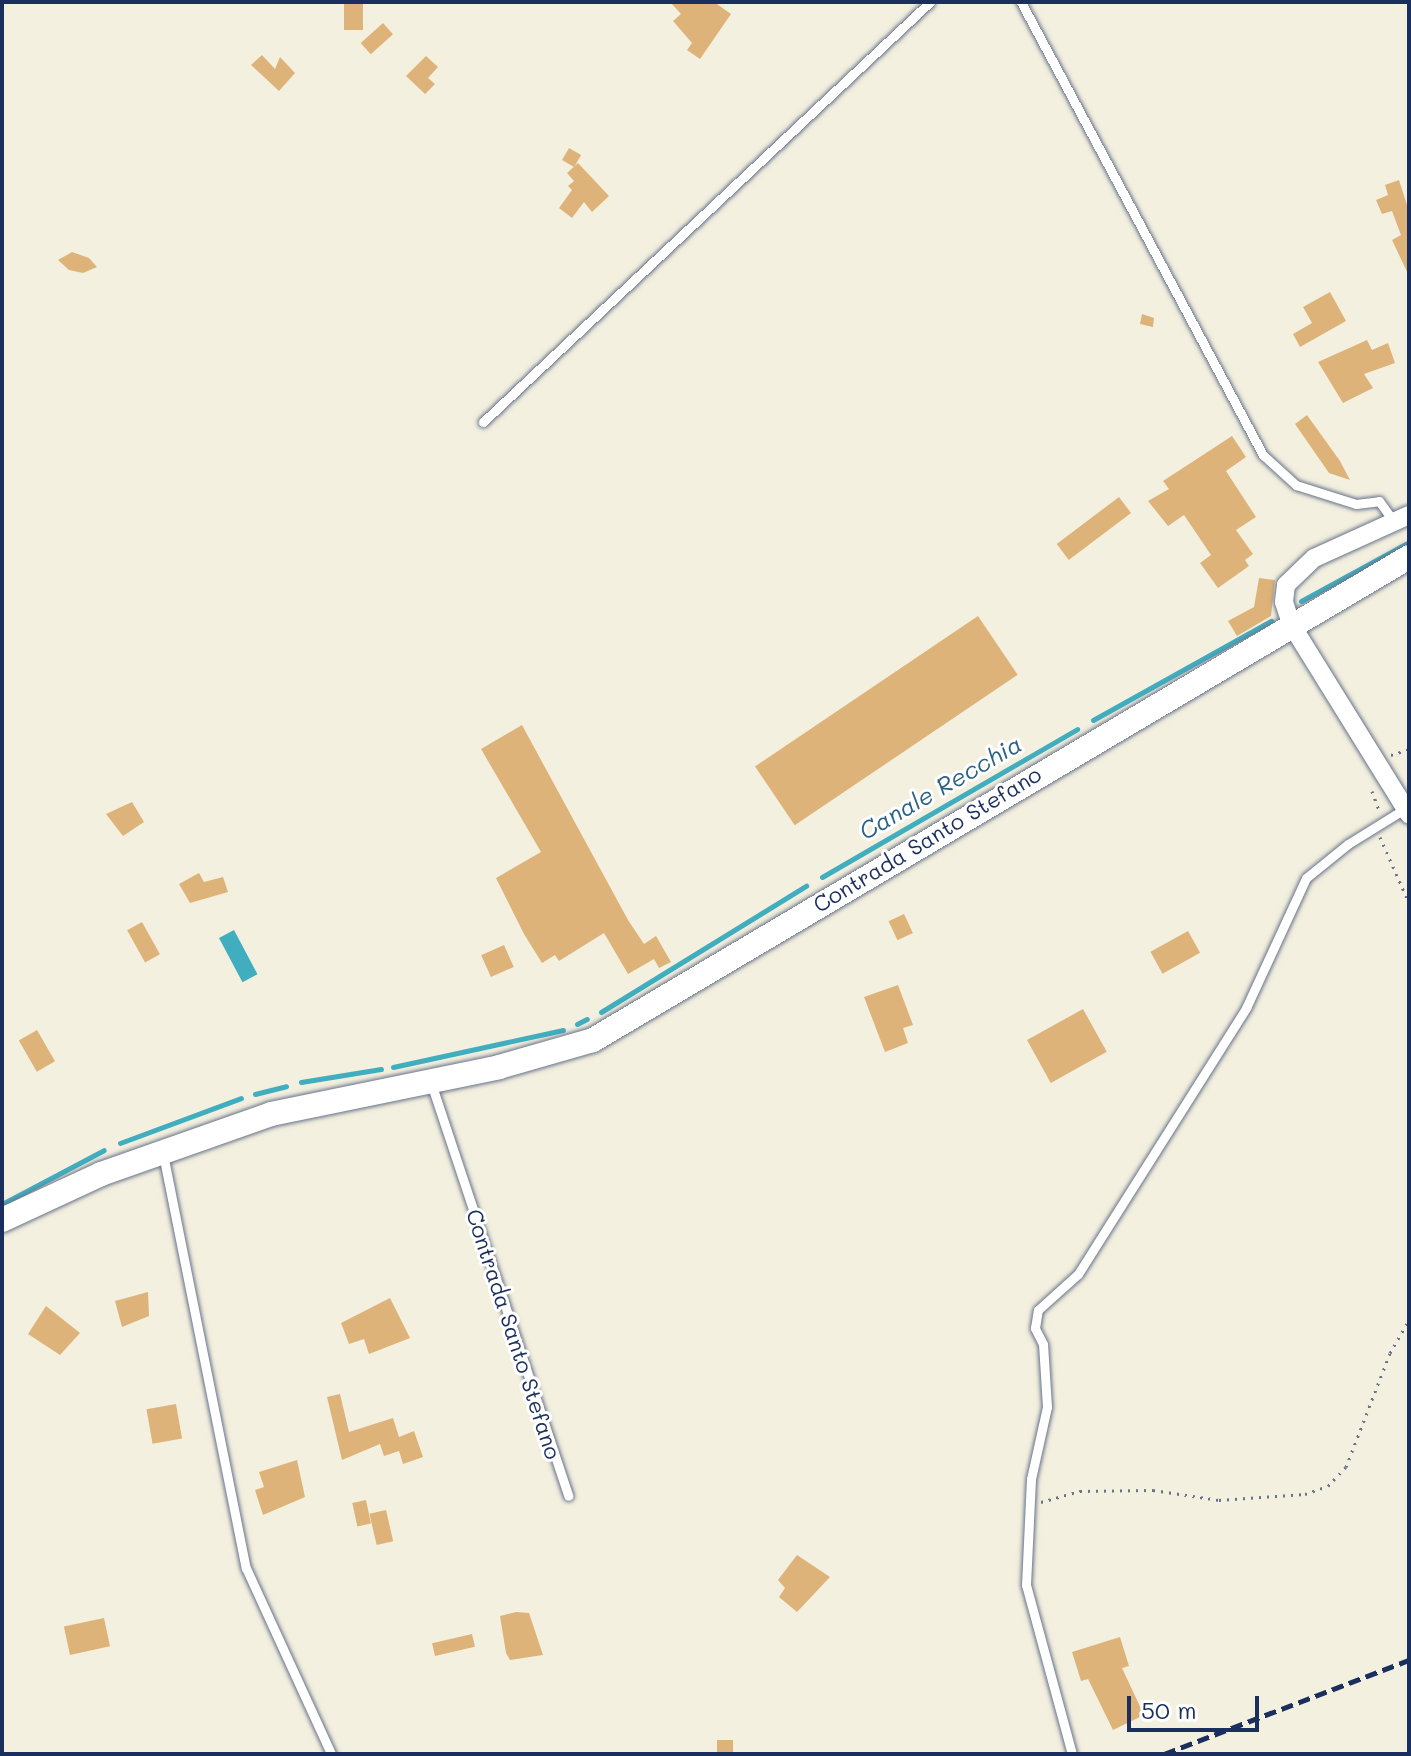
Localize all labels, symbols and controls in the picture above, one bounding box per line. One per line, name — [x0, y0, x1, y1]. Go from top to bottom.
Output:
water label: Canale Recchia — [853, 729, 1027, 845]
street label: Contrada Santo Stefano — [808, 760, 1046, 918]
street label: Contrada Santo Stefano — [461, 1206, 567, 1462]
scale bar — [1131, 1680, 1263, 1730]
text: 50 m — [1141, 1694, 1197, 1725]

